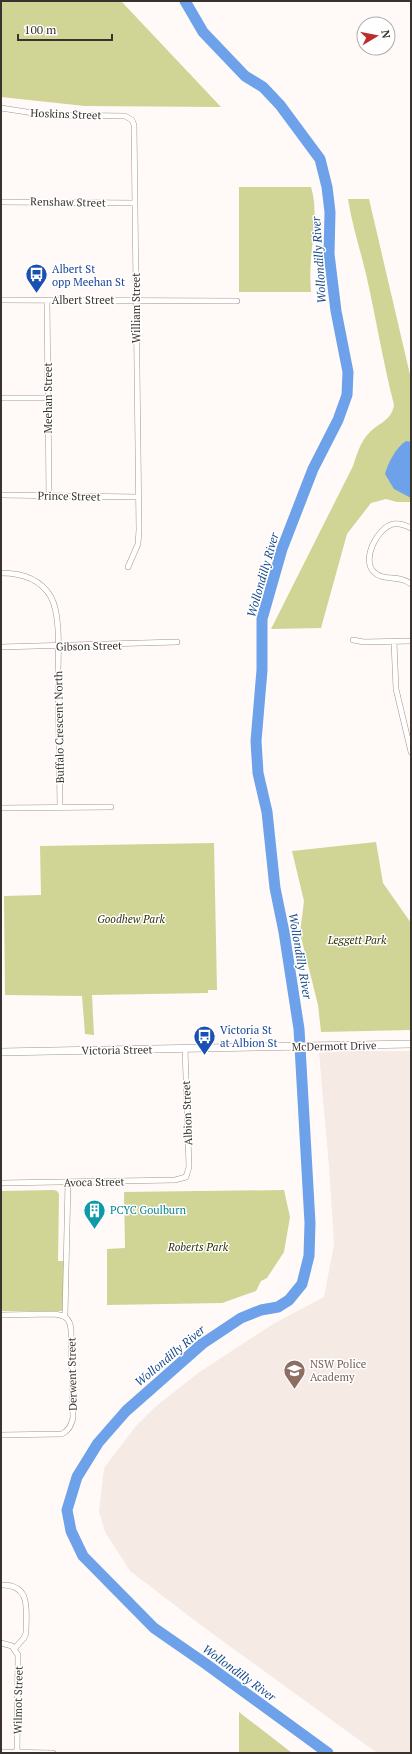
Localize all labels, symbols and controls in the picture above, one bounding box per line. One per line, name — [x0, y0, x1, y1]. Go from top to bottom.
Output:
scale bar — [18, 16, 112, 42]
north arrow — [356, 16, 396, 56]
text: 100 m — [24, 22, 57, 37]
text: N — [378, 29, 394, 40]
street label: Hoskins Street — [30, 106, 102, 122]
street label: Renshaw Street — [30, 194, 106, 210]
water label: Wollondilly River — [308, 215, 329, 304]
bus stop icon: Albert St opp Meehan St — [24, 262, 50, 295]
place label: Albert St opp Meehan St — [52, 262, 125, 289]
street label: William Street — [129, 273, 143, 343]
street label: Albert Street — [52, 293, 114, 307]
street label: Meehan Street — [41, 362, 55, 434]
street label: Prince Street — [37, 488, 101, 504]
water label: Wollondilly River — [243, 530, 282, 619]
street label: Gibson Street — [56, 638, 122, 654]
street label: Buffalo Crescent North — [51, 670, 67, 783]
park label: Goodhew Park — [97, 912, 165, 926]
water label: Wollondilly River — [286, 912, 316, 1001]
park label: Leggett Park — [327, 933, 387, 947]
bus stop icon: Victoria St at Albion St — [191, 1023, 217, 1056]
place label: Victoria St at Albion St — [220, 1023, 278, 1050]
street label: McDermott Drive — [292, 1038, 377, 1054]
street label: Victoria Street — [81, 1042, 153, 1058]
street label: Albion Street — [179, 1080, 195, 1146]
street label: Avoca Street — [63, 1174, 125, 1190]
building icon: PCYC Goulburn — [81, 1197, 107, 1230]
place label: PCYC Goulburn — [110, 1203, 186, 1217]
park label: Roberts Park — [167, 1240, 229, 1254]
water label: Wollondilly River — [132, 1321, 209, 1389]
street label: Derwent Street — [64, 1337, 80, 1411]
school or university icon: NSW Police Academy — [281, 1357, 307, 1390]
place label: NSW Police Academy — [310, 1357, 367, 1384]
water label: Wollondilly River — [200, 1641, 280, 1705]
street label: Wilmot Street — [10, 1666, 26, 1734]

